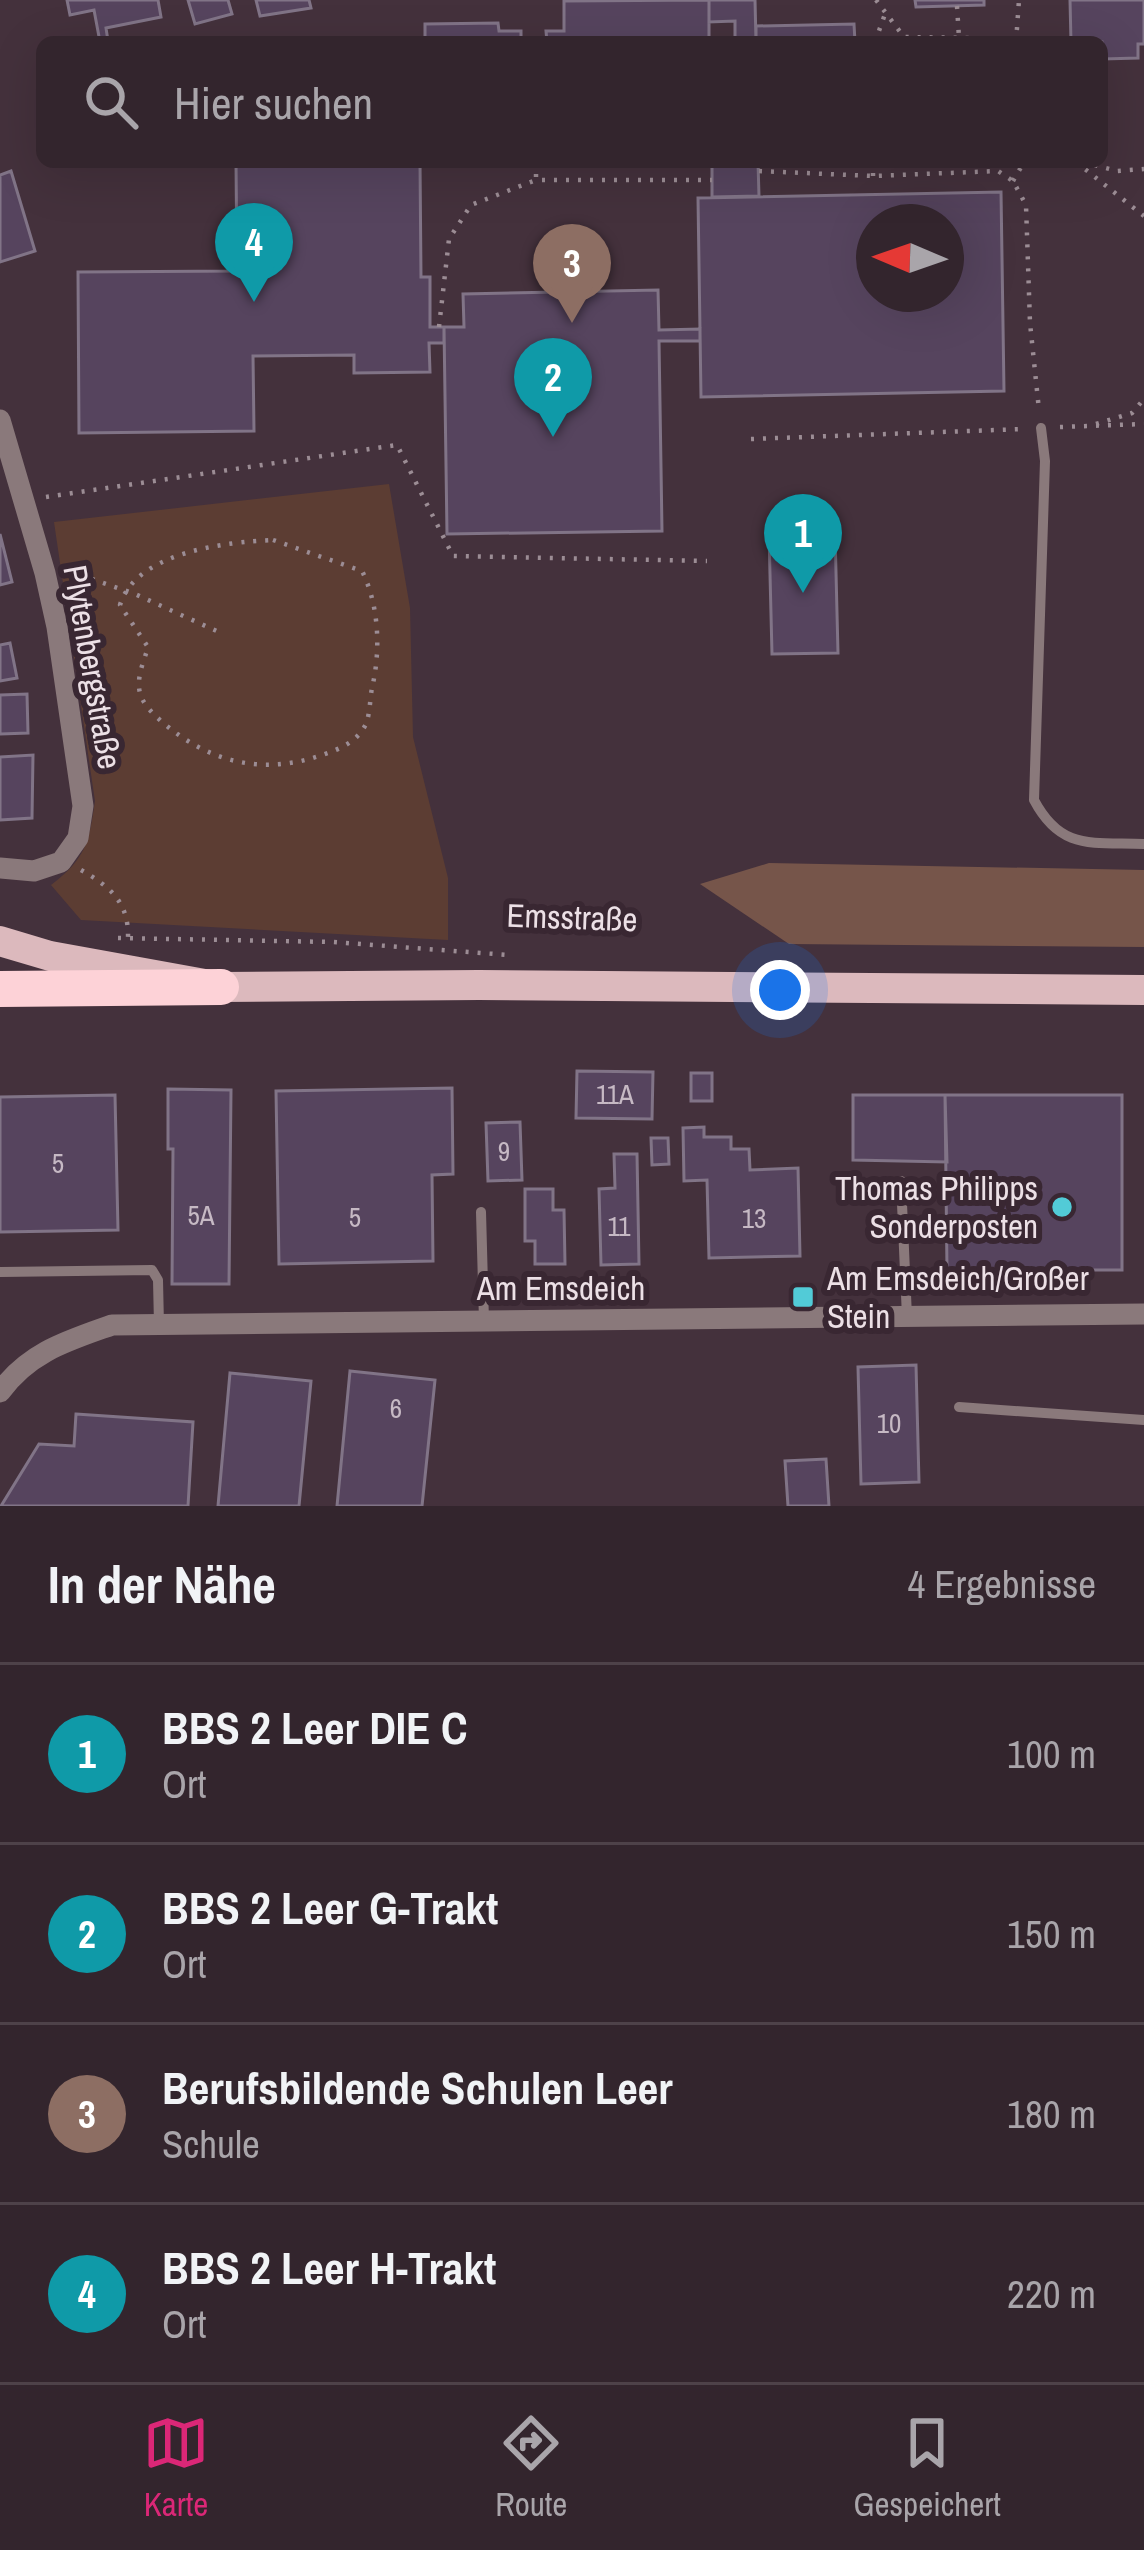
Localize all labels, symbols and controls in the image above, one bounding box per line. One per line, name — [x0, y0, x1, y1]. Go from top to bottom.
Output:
search box — [36, 36, 1108, 168]
icon: search — [78, 69, 144, 135]
text: Hier suchen — [174, 72, 373, 133]
pin: 4 — [215, 203, 293, 302]
north arrow — [856, 204, 964, 312]
pin: 3 — [533, 224, 611, 323]
pin: 2 — [514, 338, 592, 437]
pin: 1 — [764, 494, 842, 593]
street label: Plytenbergstraße — [53, 562, 133, 772]
street label: Emsstraße — [506, 893, 638, 941]
your location — [750, 960, 810, 1020]
house number: 11A — [596, 1076, 634, 1112]
house number: 9 — [498, 1133, 510, 1169]
house number: 5 — [52, 1145, 64, 1181]
place label: Thomas Philipps Sonderposten — [835, 1166, 1038, 1248]
marker: Thomas Philipps Sonderposten — [1049, 1194, 1075, 1220]
house number: 5A — [187, 1197, 215, 1233]
house number: 5 — [349, 1199, 361, 1235]
house number: 13 — [742, 1200, 766, 1236]
house number: 11 — [607, 1208, 631, 1244]
place label: Am Emsdeich/Großer Stein — [826, 1256, 1089, 1338]
street label: Am Emsdeich — [476, 1266, 645, 1310]
marker: Am Emsdeich/Großer Stein — [790, 1284, 816, 1310]
house number: 6 — [390, 1390, 402, 1426]
house number: 10 — [877, 1405, 901, 1441]
text: In der Nähe — [48, 1550, 276, 1619]
text: 4 Ergebnisse — [908, 1558, 1096, 1610]
text: BBS 2 Leer DIE C — [162, 1697, 468, 1758]
text: 1 — [78, 1728, 96, 1780]
text: 100 m — [1007, 1728, 1096, 1780]
text: Ort — [162, 1758, 206, 1810]
text: BBS 2 Leer G-Trakt — [162, 1877, 498, 1938]
text: 2 — [78, 1908, 96, 1960]
text: 150 m — [1007, 1908, 1096, 1960]
text: Ort — [162, 1938, 206, 1990]
text: Berufsbildende Schulen Leer — [162, 2057, 673, 2118]
text: 3 — [78, 2088, 96, 2140]
text: 180 m — [1007, 2088, 1096, 2140]
text: Schule — [162, 2118, 260, 2170]
text: BBS 2 Leer H-Trakt — [162, 2237, 496, 2298]
text: 4 — [78, 2268, 96, 2320]
text: 220 m — [1007, 2268, 1096, 2320]
text: Ort — [162, 2298, 206, 2350]
tab: Karte — [143, 2410, 209, 2526]
tab: Route — [495, 2410, 567, 2526]
tab: Gespeichert — [853, 2410, 1001, 2526]

